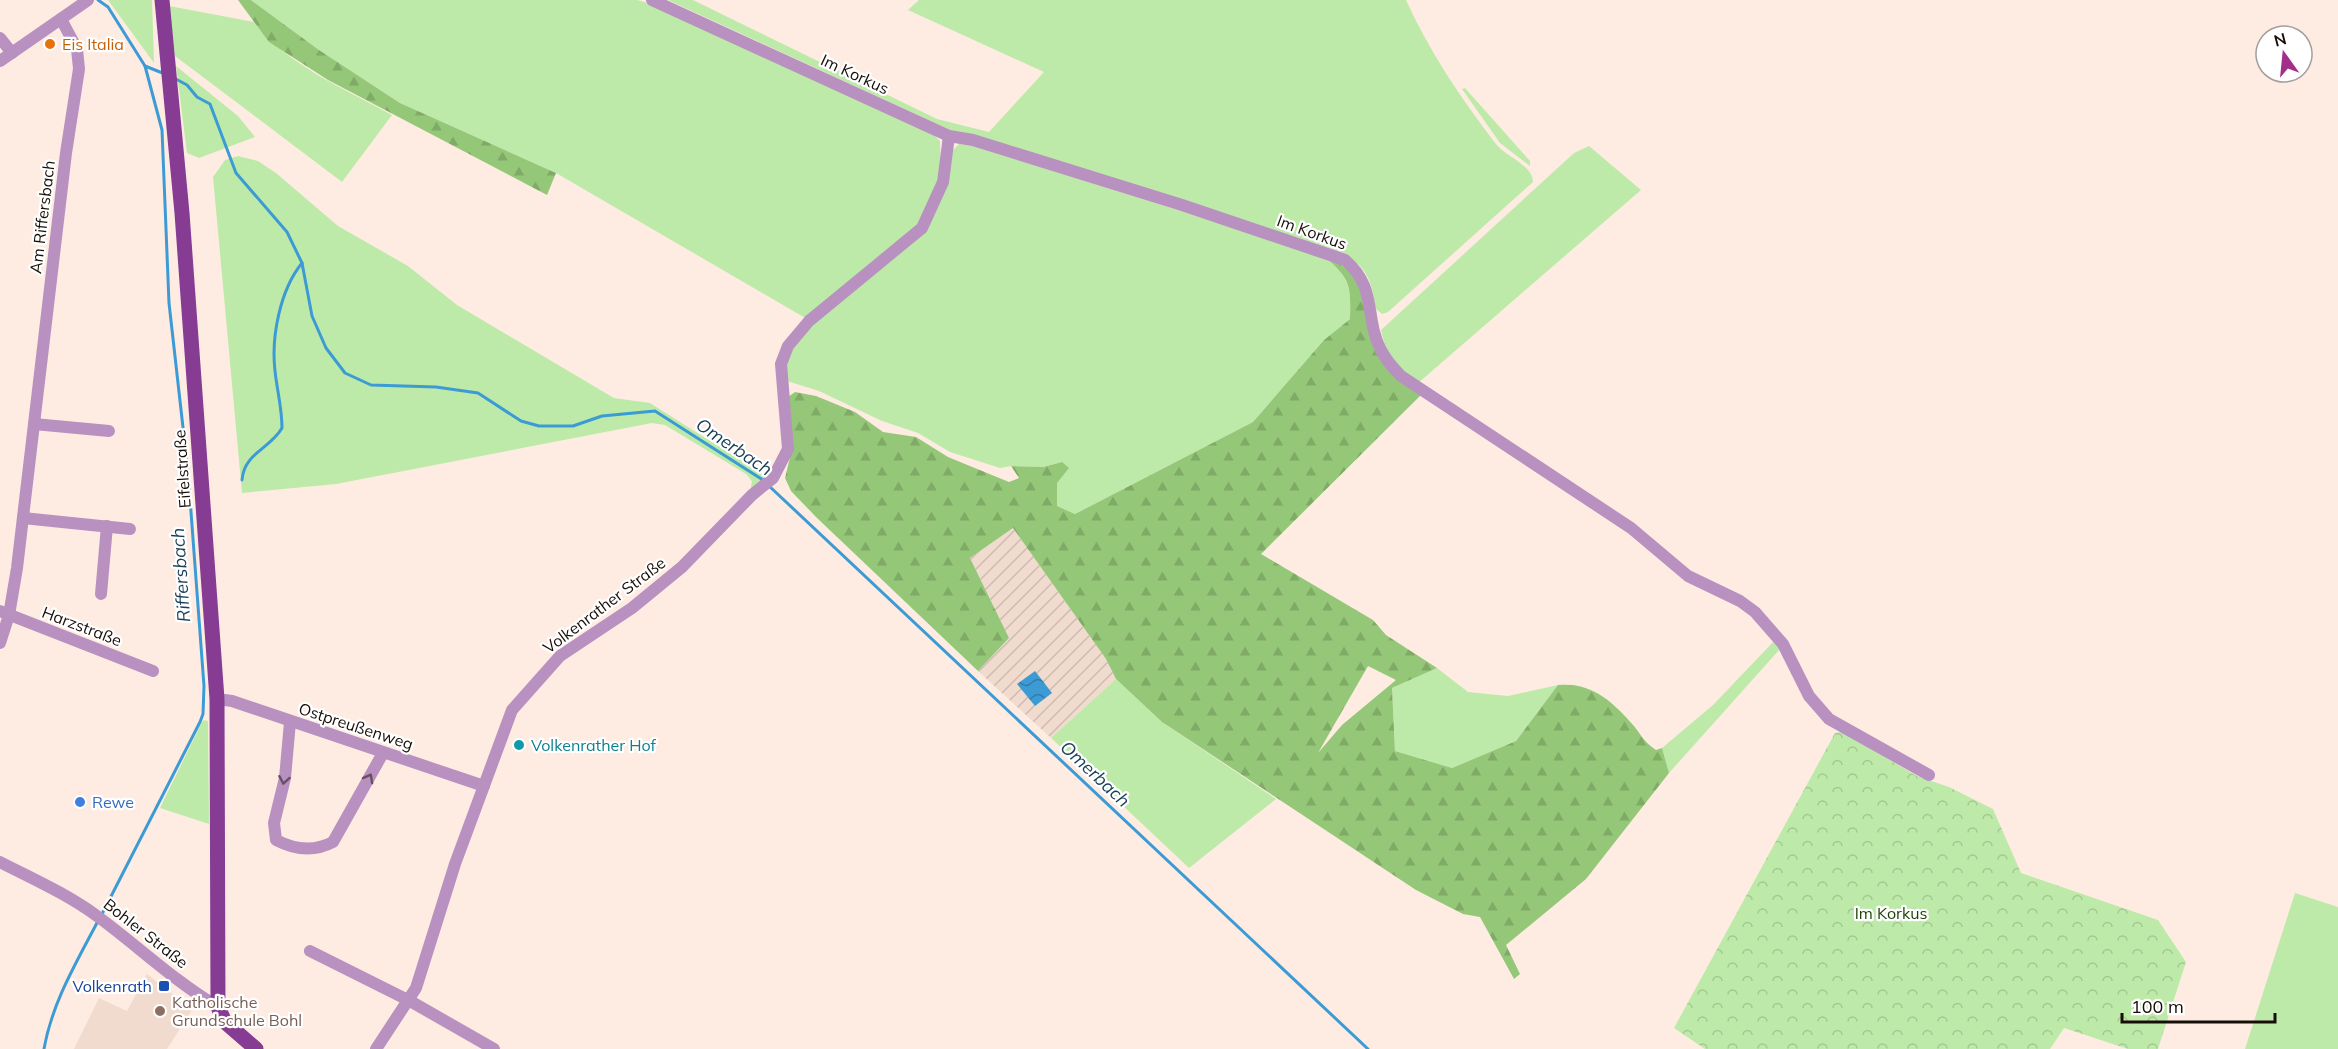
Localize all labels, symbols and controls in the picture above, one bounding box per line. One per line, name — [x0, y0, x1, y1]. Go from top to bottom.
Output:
north arrow — [2254, 24, 2314, 84]
text: N — [2272, 28, 2289, 51]
place label: Eis Italia — [62, 34, 124, 54]
marker: Eis Italia — [43, 37, 57, 51]
street label: Im Korkus — [818, 50, 892, 98]
street label: Am Riffersbach — [25, 159, 59, 275]
street label: Im Korkus — [1274, 210, 1350, 254]
water label: Omerbach — [692, 413, 777, 480]
street label: Eifelstraße — [169, 429, 195, 509]
water label: Riffersbach — [166, 527, 195, 623]
street label: Volkenrather Straße — [539, 552, 669, 658]
street label: Harzstraße — [39, 602, 125, 650]
street label: Ostpreußenweg — [296, 698, 416, 754]
place label: Volkenrather Hof — [531, 735, 657, 755]
water label: Omerbach — [1056, 736, 1135, 812]
marker: Volkenrather Hof — [512, 738, 526, 752]
one-way arrow — [362, 774, 373, 785]
one-way arrow — [278, 775, 291, 785]
place label: Rewe — [92, 792, 134, 812]
marker: Rewe — [73, 795, 87, 809]
street label: Bohler Straße — [100, 894, 192, 972]
park label: Im Korkus — [1855, 903, 1927, 923]
place label: Volkenrath — [72, 976, 152, 996]
marker: Volkenrath — [157, 979, 171, 993]
scale bar — [2122, 986, 2275, 1024]
place label: Katholische Grundschule Bohl — [172, 992, 302, 1030]
text: 100 m — [2131, 995, 2184, 1018]
marker: Katholische Grundschule Bohl — [153, 1004, 167, 1018]

